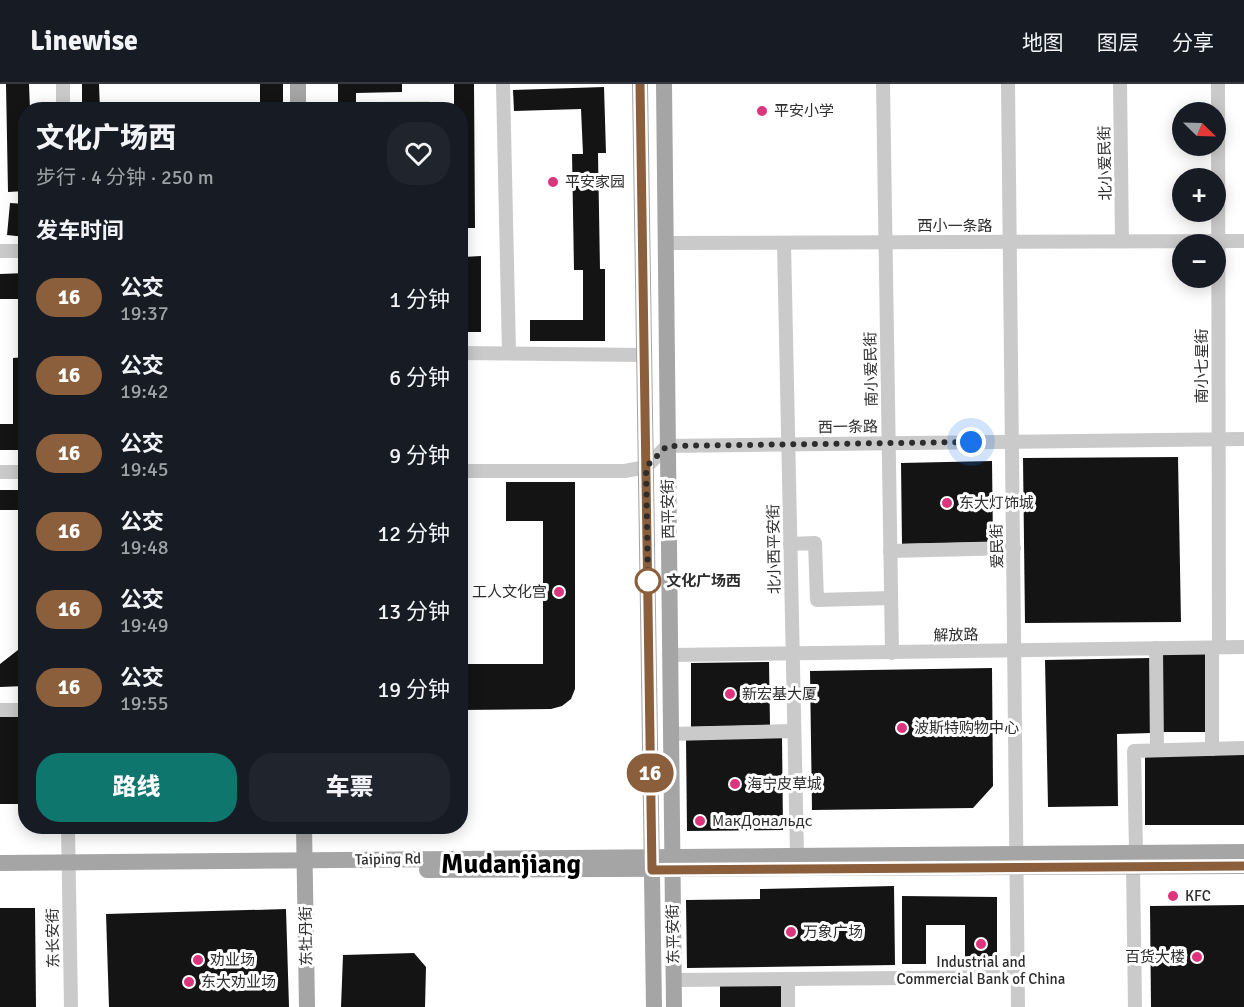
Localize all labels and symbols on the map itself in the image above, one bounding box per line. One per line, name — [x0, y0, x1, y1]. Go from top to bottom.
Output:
place label: 平安小学 — [774, 102, 834, 120]
north arrow — [1172, 102, 1226, 156]
marker: 平安小学 — [755, 104, 769, 118]
street label: 北小爱民街 — [1095, 125, 1115, 201]
place label: 平安家园 — [565, 173, 625, 191]
marker: 平安家园 — [546, 175, 560, 189]
street label: 西小一条路 — [917, 217, 993, 235]
street label: 南小七星街 — [1193, 328, 1211, 404]
street label: 南小爱民街 — [861, 331, 881, 407]
street label: 西一条路 — [818, 417, 878, 437]
your location — [956, 427, 986, 457]
street label: 西平安街 — [658, 479, 678, 539]
place label: 东大灯饰城 — [959, 494, 1034, 512]
marker: 东大灯饰城 — [940, 496, 954, 510]
street label: 北小西平安街 — [764, 504, 784, 594]
street label: 爱民街 — [988, 523, 1006, 569]
marker: 文化广场西 — [635, 568, 661, 594]
place label: 文化广场西 — [666, 572, 741, 590]
place label: 工人文化宫 — [472, 583, 547, 601]
marker: 工人文化宫 — [552, 585, 566, 599]
street label: 解放路 — [933, 626, 979, 644]
place label: 新宏基大厦 — [742, 685, 817, 703]
marker: 新宏基大厦 — [723, 687, 737, 701]
place label: 波斯特购物中心 — [914, 719, 1019, 737]
marker: 波斯特购物中心 — [895, 721, 909, 735]
line badge: 16 — [623, 754, 677, 792]
place label: 海宁皮草城 — [747, 775, 822, 793]
marker: 海宁皮草城 — [728, 777, 742, 791]
place label: МакДональдс — [712, 812, 813, 830]
marker: МакДональдс — [693, 814, 707, 828]
district label: Mudanjiang — [441, 848, 581, 881]
street label: Taiping Rd — [355, 849, 421, 869]
place label: KFC — [1185, 887, 1211, 905]
marker: KFC — [1166, 889, 1180, 903]
street label: 东平安街 — [663, 904, 683, 964]
street label: 东牡丹街 — [296, 906, 316, 966]
street label: 东长安街 — [43, 908, 63, 968]
place label: 万象广场 — [803, 923, 863, 941]
marker: 万象广场 — [784, 925, 798, 939]
marker: Industrial and Commercial Bank of China — [974, 937, 988, 951]
place label: 百货大楼 — [1125, 948, 1185, 966]
marker: 百货大楼 — [1190, 950, 1204, 964]
place label: 劝业场 — [210, 951, 255, 969]
marker: 劝业场 — [191, 953, 205, 967]
place label: Industrial and Commercial Bank of China — [897, 953, 1065, 988]
place label: 东大劝业场 — [201, 973, 276, 991]
marker: 东大劝业场 — [182, 975, 196, 989]

